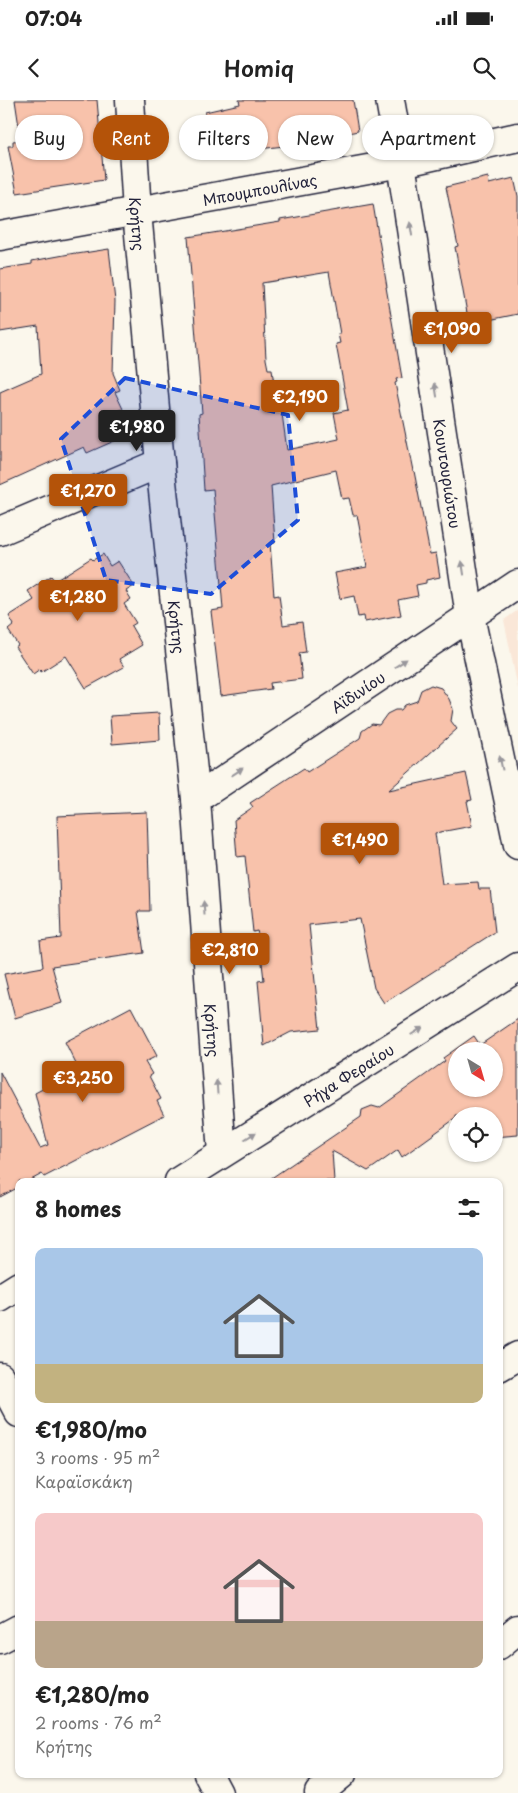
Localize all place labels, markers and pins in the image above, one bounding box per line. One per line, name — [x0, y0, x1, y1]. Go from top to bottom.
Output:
pin: €1,090 — [411, 312, 493, 354]
pin: €2,190 — [259, 380, 341, 422]
pin: €1,980 — [96, 410, 178, 452]
pin: €1,270 — [47, 474, 129, 516]
pin: €1,280 — [37, 580, 119, 622]
pin: €1,490 — [319, 822, 401, 865]
pin: €2,810 — [189, 932, 271, 975]
pin: €3,250 — [42, 1060, 124, 1103]

